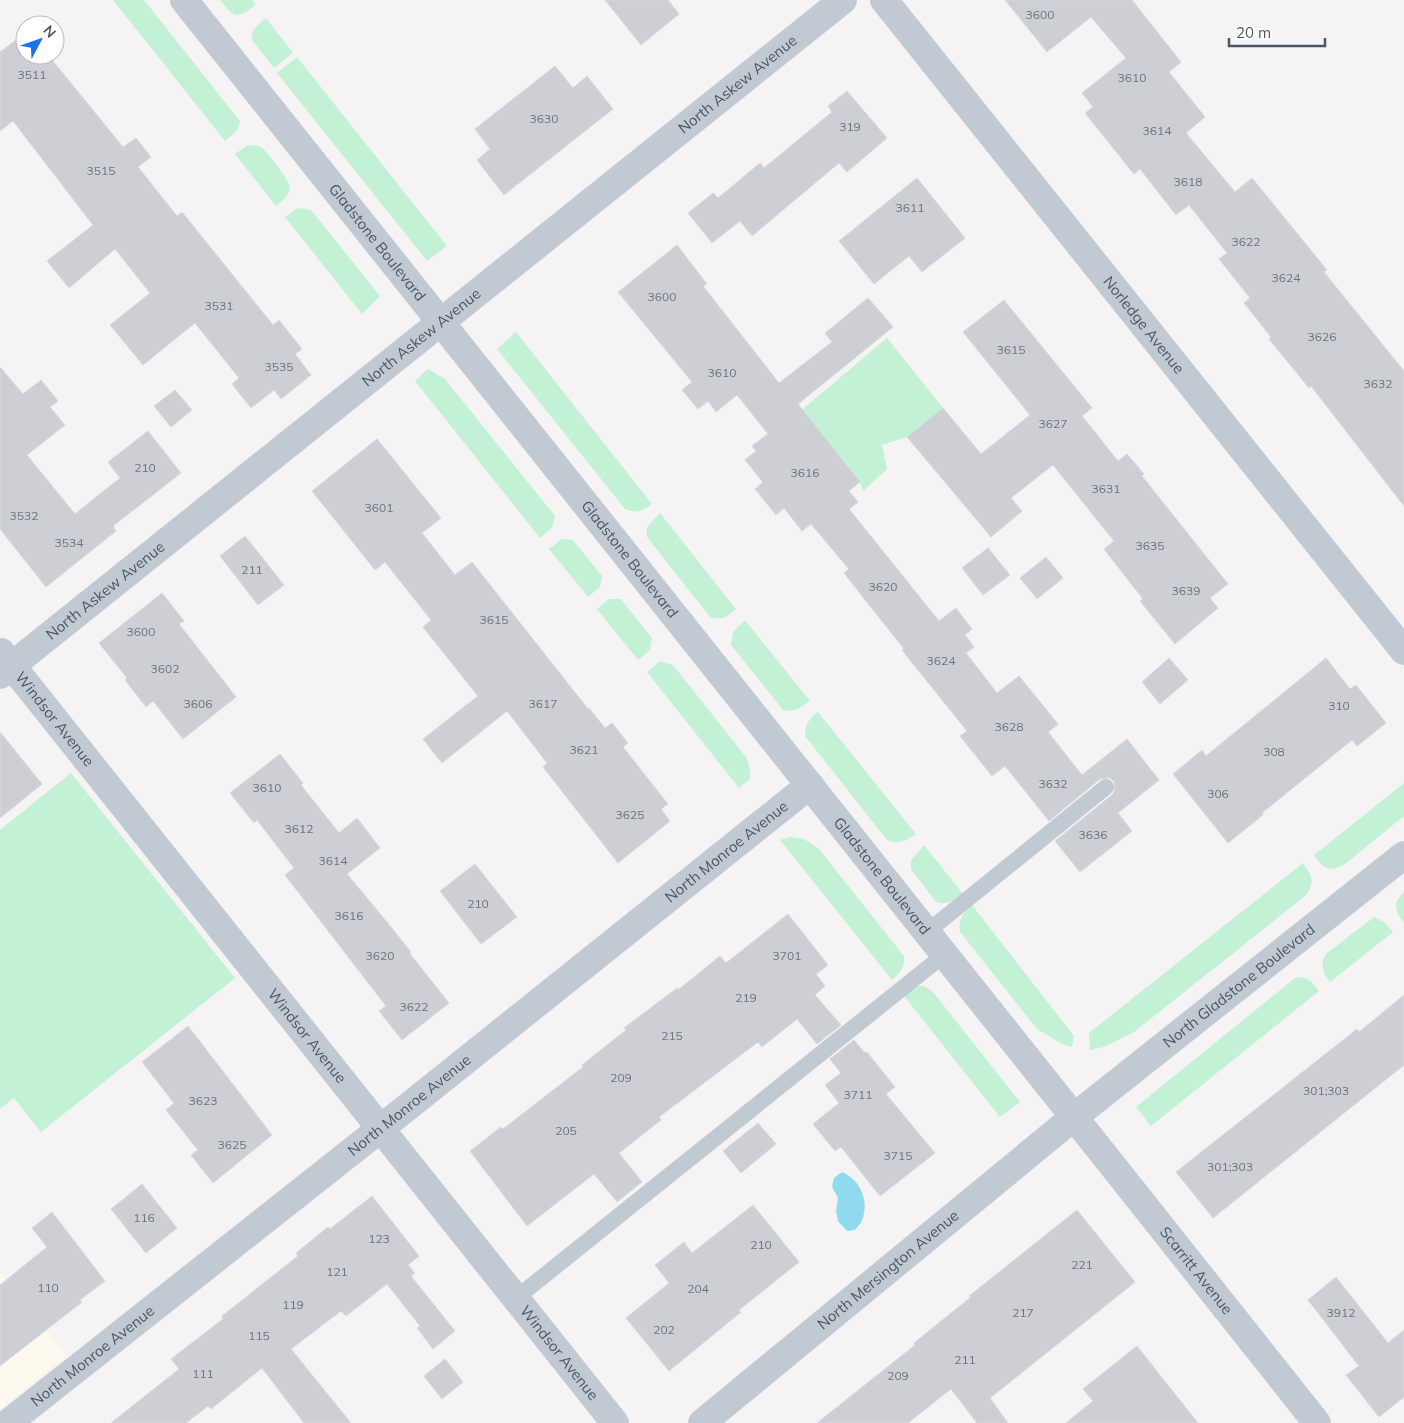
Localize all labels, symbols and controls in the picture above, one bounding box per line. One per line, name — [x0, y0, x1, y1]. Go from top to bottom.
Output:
house number: 3600 — [1026, 7, 1054, 22]
north arrow — [15, 15, 65, 65]
scale bar — [1229, 15, 1325, 47]
text: N — [40, 22, 60, 41]
text: 20 m — [1236, 23, 1271, 42]
street label: North Askew Avenue — [674, 31, 801, 137]
house number: 3511 — [18, 67, 46, 82]
house number: 3610 — [1118, 70, 1146, 85]
house number: 3630 — [530, 111, 558, 126]
house number: 319 — [839, 119, 861, 134]
house number: 3614 — [1143, 123, 1171, 138]
house number: 3515 — [87, 163, 115, 178]
house number: 3618 — [1174, 174, 1202, 189]
street label: Gladstone Boulevard — [325, 180, 430, 305]
house number: 3611 — [896, 200, 924, 215]
house number: 3622 — [1232, 234, 1260, 249]
house number: 3624 — [1272, 270, 1300, 285]
street label: Norledge Avenue — [1099, 272, 1189, 377]
street label: North Askew Avenue — [358, 284, 484, 390]
house number: 3600 — [648, 289, 676, 304]
house number: 3531 — [205, 298, 233, 313]
house number: 3626 — [1308, 329, 1336, 344]
house number: 3615 — [997, 342, 1025, 357]
house number: 3535 — [265, 359, 293, 374]
house number: 3610 — [708, 365, 736, 380]
house number: 3632 — [1364, 376, 1392, 391]
house number: 3627 — [1039, 416, 1067, 431]
house number: 210 — [134, 460, 156, 475]
house number: 3616 — [791, 465, 819, 480]
house number: 3631 — [1092, 481, 1120, 496]
street label: Gladstone Boulevard — [577, 496, 683, 621]
house number: 3601 — [365, 500, 393, 515]
house number: 3532 — [10, 508, 38, 523]
house number: 3534 — [55, 535, 83, 550]
street label: North Askew Avenue — [42, 537, 168, 644]
house number: 3635 — [1136, 538, 1164, 553]
house number: 211 — [241, 562, 263, 577]
house number: 3620 — [869, 579, 897, 594]
house number: 3639 — [1172, 583, 1200, 598]
house number: 3615 — [480, 612, 508, 627]
house number: 3600 — [127, 624, 155, 639]
house number: 3624 — [927, 653, 955, 668]
house number: 3602 — [151, 661, 179, 676]
street label: Windsor Avenue — [11, 668, 98, 770]
house number: 3606 — [184, 696, 212, 711]
house number: 3617 — [529, 696, 557, 711]
house number: 310 — [1328, 698, 1350, 713]
house number: 3628 — [995, 719, 1023, 734]
house number: 3621 — [570, 742, 598, 757]
house number: 308 — [1263, 744, 1285, 759]
house number: 3632 — [1039, 776, 1067, 791]
house number: 3610 — [253, 780, 281, 795]
house number: 306 — [1207, 786, 1229, 801]
street label: North Monroe Avenue — [661, 796, 792, 906]
house number: 3625 — [616, 807, 644, 822]
street label: Gladstone Boulevard — [830, 813, 935, 938]
house number: 3612 — [285, 821, 313, 836]
house number: 3636 — [1079, 827, 1107, 842]
house number: 3614 — [319, 853, 347, 868]
house number: 210 — [467, 896, 489, 911]
house number: 3616 — [335, 908, 363, 923]
street label: North Gladstone Boulevard — [1159, 919, 1319, 1052]
house number: 3620 — [366, 948, 394, 963]
house number: 3701 — [773, 948, 801, 963]
street label: Windsor Avenue — [264, 985, 351, 1087]
house number: 219 — [735, 990, 757, 1005]
house number: 3622 — [400, 999, 428, 1014]
house number: 215 — [661, 1028, 683, 1043]
street label: North Monroe Avenue — [344, 1050, 475, 1160]
house number: 209 — [610, 1070, 632, 1085]
house number: 301;303 — [1303, 1083, 1349, 1098]
house number: 3711 — [844, 1087, 872, 1102]
house number: 3623 — [189, 1093, 217, 1108]
house number: 205 — [555, 1123, 577, 1138]
house number: 3625 — [218, 1137, 246, 1152]
house number: 3715 — [884, 1148, 912, 1163]
house number: 301;303 — [1207, 1159, 1253, 1174]
street label: North Mersington Avenue — [813, 1206, 962, 1333]
house number: 116 — [133, 1210, 155, 1225]
street label: Scarritt Avenue — [1156, 1223, 1237, 1318]
house number: 123 — [368, 1231, 390, 1246]
house number: 210 — [750, 1237, 772, 1252]
house number: 221 — [1071, 1257, 1093, 1272]
house number: 121 — [326, 1264, 348, 1279]
house number: 110 — [37, 1280, 59, 1295]
house number: 204 — [687, 1281, 709, 1296]
house number: 119 — [282, 1297, 304, 1312]
street label: North Monroe Avenue — [27, 1301, 158, 1410]
street label: Windsor Avenue — [516, 1301, 603, 1404]
house number: 217 — [1012, 1305, 1034, 1320]
house number: 3912 — [1327, 1305, 1355, 1320]
house number: 202 — [653, 1322, 675, 1337]
house number: 115 — [248, 1328, 270, 1343]
house number: 211 — [954, 1352, 976, 1367]
house number: 111 — [192, 1366, 214, 1381]
house number: 209 — [887, 1368, 909, 1383]

